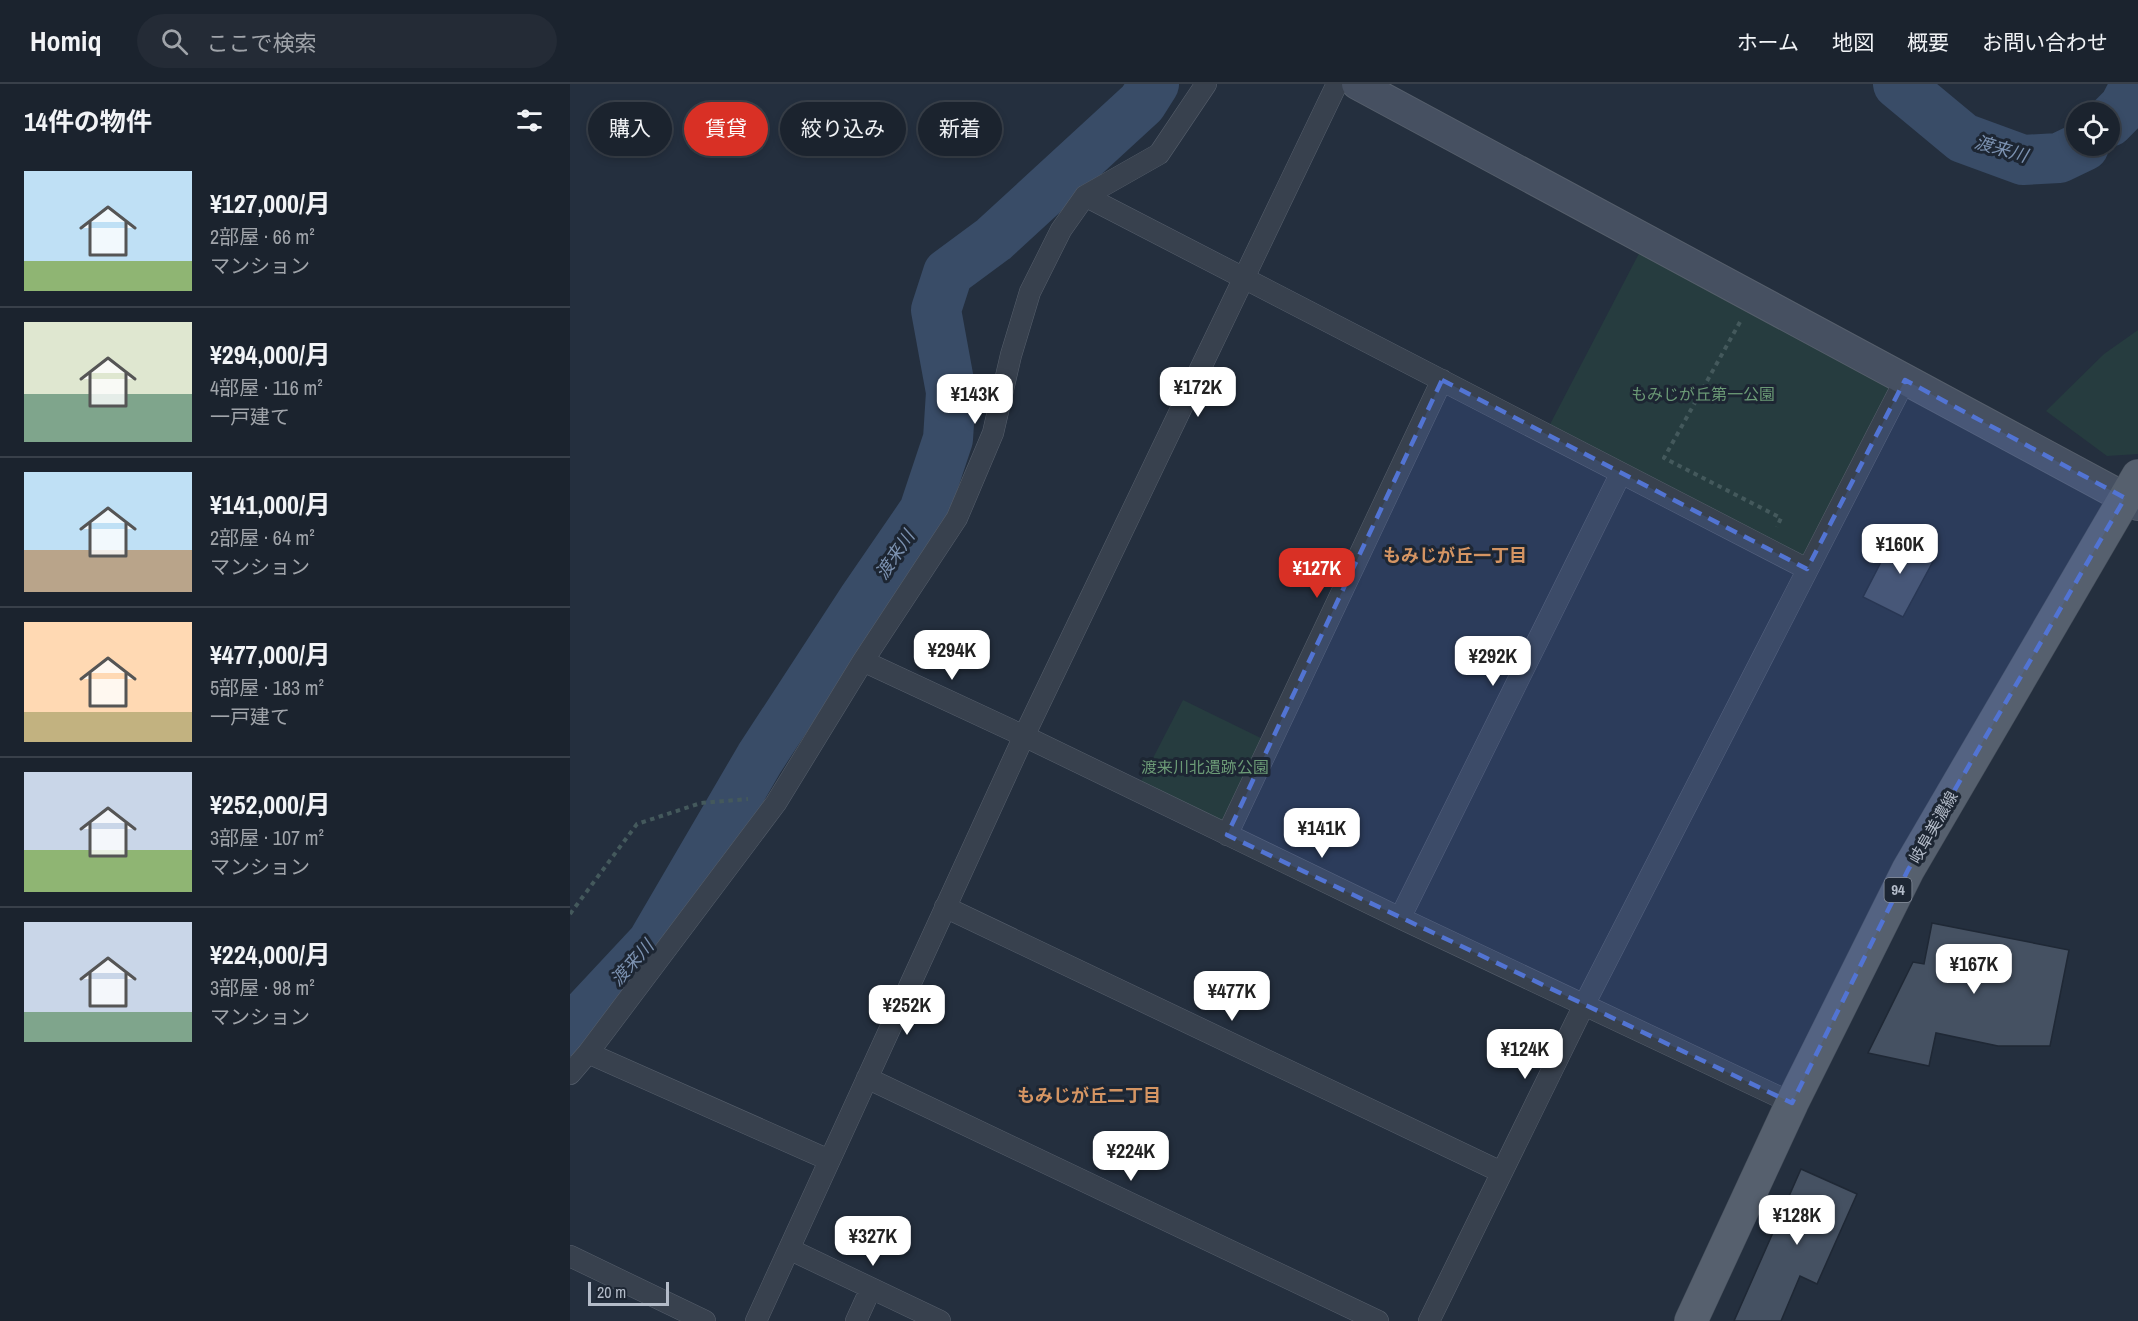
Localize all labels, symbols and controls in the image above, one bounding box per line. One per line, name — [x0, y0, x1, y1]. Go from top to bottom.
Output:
search box — [137, 14, 557, 68]
text: Homiq — [30, 22, 101, 60]
icon: search — [158, 25, 191, 58]
text: ここで検索 — [206, 28, 316, 58]
text: ホーム — [1737, 28, 1799, 57]
text: 地図 — [1832, 28, 1874, 57]
text: 概要 — [1907, 28, 1949, 57]
text: お問い合わせ — [1982, 28, 2108, 57]
chip: 購入 — [588, 102, 672, 156]
chip: 賃貸 — [684, 102, 768, 156]
chip: 絞り込み — [780, 102, 906, 156]
chip: 新着 — [918, 102, 1002, 156]
map controls — [2066, 102, 2120, 156]
button: locate — [2066, 102, 2120, 156]
text: 14件の物件 — [24, 104, 152, 139]
icon: filters — [513, 104, 546, 137]
water label: 渡来川 — [1972, 129, 2032, 169]
text: ¥127,000/月 — [210, 186, 331, 221]
icon: home — [72, 195, 144, 267]
text: 2部屋 · 66 m² — [210, 223, 315, 250]
text: マンション — [210, 252, 310, 279]
text: ¥294,000/月 — [210, 337, 331, 372]
icon: home — [72, 346, 144, 418]
pin: ¥172K — [1156, 367, 1240, 418]
text: ¥172K — [1174, 373, 1222, 400]
text: 4部屋 · 116 m² — [210, 374, 323, 401]
pin: ¥143K — [933, 374, 1017, 425]
text: ¥143K — [951, 380, 999, 407]
park label: もみじが丘第一公園 — [1631, 383, 1775, 405]
text: 一戸建て — [210, 403, 290, 430]
text: ¥141,000/月 — [210, 487, 331, 522]
icon: home — [72, 496, 144, 568]
text: 2部屋 · 64 m² — [210, 524, 315, 551]
water label: 渡来川 — [869, 524, 921, 584]
pin: ¥160K — [1858, 524, 1942, 575]
text: ¥160K — [1876, 530, 1924, 557]
district label: もみじが丘一丁目 — [1383, 543, 1527, 568]
pin: ¥127K — [1275, 548, 1359, 599]
text: マンション — [210, 553, 310, 580]
text: ¥127K — [1293, 554, 1341, 581]
pin: ¥294K — [910, 630, 994, 681]
text: ¥294K — [928, 636, 976, 663]
pin: ¥292K — [1451, 636, 1535, 687]
text: ¥477,000/月 — [210, 637, 331, 672]
text: ¥292K — [1469, 642, 1517, 669]
icon: home — [72, 646, 144, 718]
text: 5部屋 · 183 m² — [210, 674, 324, 701]
text: 一戸建て — [210, 703, 290, 730]
park label: 渡来川北遺跡公園 — [1141, 756, 1269, 778]
text: ¥252,000/月 — [210, 787, 331, 822]
street label: 岐阜美濃線 — [1903, 787, 1963, 867]
icon: home — [72, 796, 144, 868]
pin: ¥141K — [1280, 808, 1364, 859]
text: ¥141K — [1298, 814, 1346, 841]
text: 3部屋 · 107 m² — [210, 824, 324, 851]
text: マンション — [210, 853, 310, 880]
road number: 94 — [1884, 878, 1912, 902]
water label: 渡来川 — [604, 933, 660, 991]
text: ¥224,000/月 — [210, 937, 331, 972]
pin: ¥167K — [1932, 944, 2016, 995]
icon: home — [72, 946, 144, 1018]
text: ¥167K — [1950, 950, 1998, 977]
pin: ¥477K — [1190, 971, 1274, 1022]
text: 3部屋 · 98 m² — [210, 974, 315, 1001]
text: ¥477K — [1208, 977, 1256, 1004]
pin: ¥252K — [865, 985, 949, 1036]
text: ¥252K — [883, 991, 931, 1018]
text: マンション — [210, 1003, 310, 1030]
pin: ¥124K — [1483, 1029, 1567, 1080]
text: ¥124K — [1501, 1035, 1549, 1062]
district label: もみじが丘二丁目 — [1017, 1083, 1161, 1108]
pin: ¥224K — [1089, 1131, 1173, 1182]
text: ¥224K — [1107, 1137, 1155, 1164]
pin: ¥128K — [1755, 1195, 1839, 1246]
text: ¥128K — [1773, 1201, 1821, 1228]
pin: ¥327K — [831, 1216, 915, 1267]
text: ¥327K — [849, 1222, 897, 1249]
scale bar — [588, 1279, 669, 1306]
text: 20 m — [597, 1281, 626, 1303]

